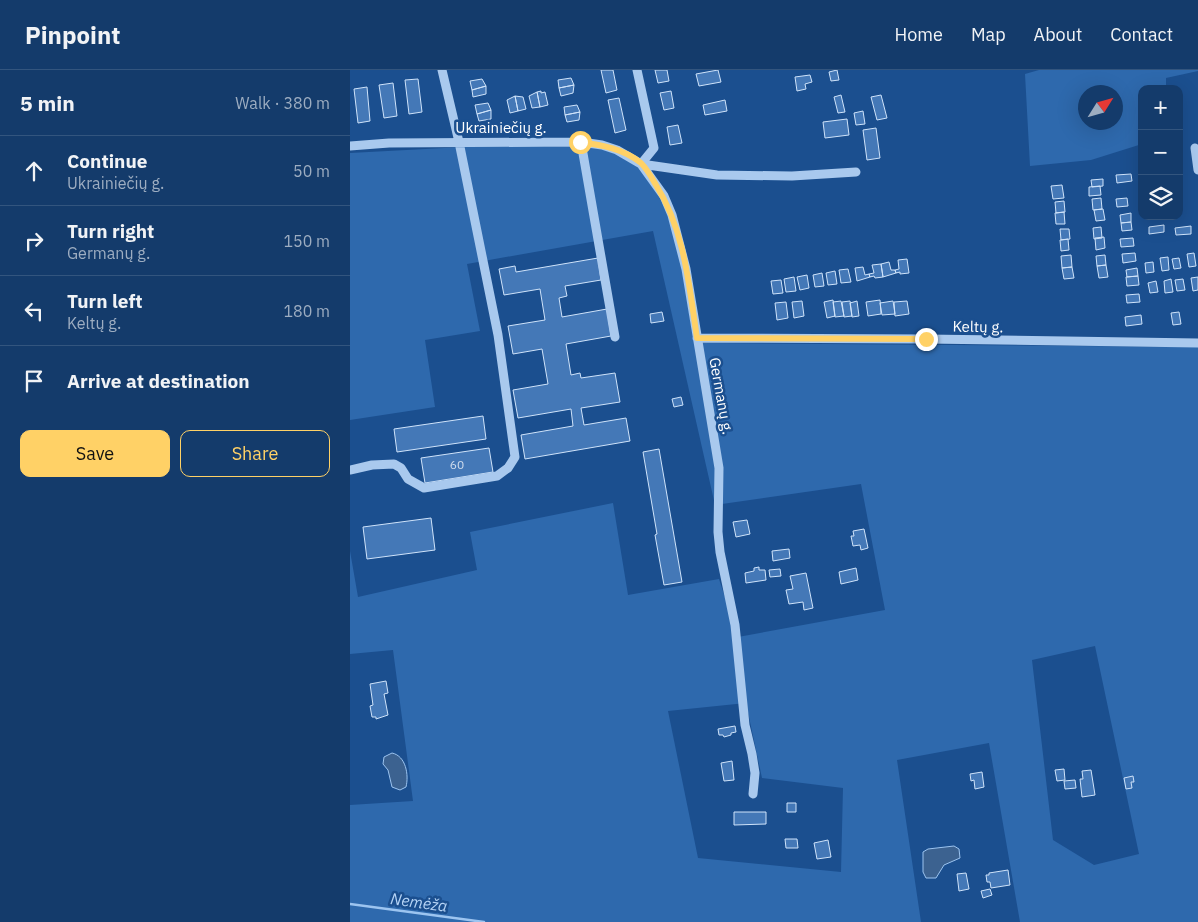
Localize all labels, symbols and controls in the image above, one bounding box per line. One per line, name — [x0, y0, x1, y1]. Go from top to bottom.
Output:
text: Pinpoint — [25, 19, 120, 51]
text: Home — [895, 23, 943, 46]
text: Map — [971, 23, 1006, 46]
text: About — [1034, 23, 1082, 46]
text: Contact — [1110, 23, 1173, 46]
north arrow — [1078, 85, 1123, 130]
map controls — [1138, 85, 1183, 220]
button: + — [1138, 85, 1183, 130]
text: 5 min — [20, 89, 75, 117]
text: Walk · 380 m — [235, 93, 330, 113]
street label: Ukrainiečių g. — [455, 118, 547, 137]
button: − — [1138, 130, 1183, 175]
route start — [569, 131, 592, 154]
text: Continue — [67, 149, 147, 173]
icon: ahead — [20, 157, 48, 185]
text: 50 m — [293, 161, 330, 181]
text: Ukrainiečių g. — [67, 173, 164, 193]
button: layers — [1138, 175, 1183, 220]
text: Turn right — [67, 219, 154, 243]
icon: right — [20, 227, 48, 255]
text: 150 m — [283, 231, 330, 251]
text: Germanų g. — [67, 243, 150, 263]
text: Turn left — [67, 289, 143, 313]
icon: left — [20, 297, 48, 325]
text: 180 m — [283, 301, 330, 321]
text: Keltų g. — [67, 313, 121, 333]
street label: Keltų g. — [952, 317, 1004, 336]
route end — [915, 328, 938, 351]
street label: Germanų g. — [705, 356, 738, 436]
icon: arrive — [20, 367, 48, 395]
text: Arrive at destination — [67, 369, 250, 393]
button: Save — [20, 430, 170, 477]
button: Share — [180, 430, 330, 477]
house number: 60 — [450, 457, 464, 472]
water label: Nemėža — [389, 888, 449, 916]

